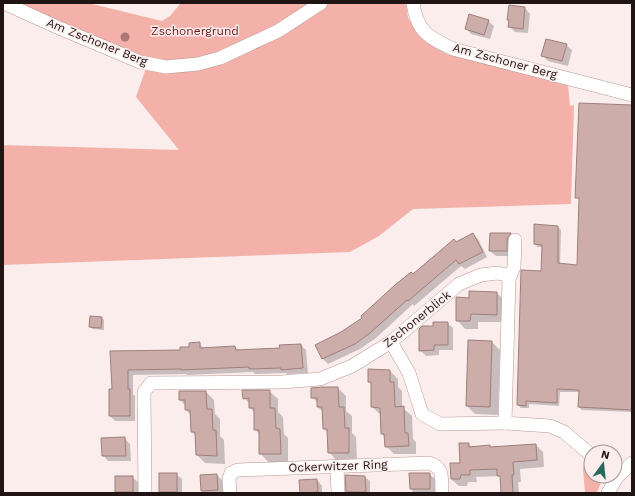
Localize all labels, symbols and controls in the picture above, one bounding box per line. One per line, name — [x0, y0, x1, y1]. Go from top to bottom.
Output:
street label: Am Zschoner Berg — [45, 15, 150, 69]
park label: Zschonergrund — [151, 24, 239, 38]
street label: Am Zschoner Berg — [451, 40, 559, 82]
street label: Zschonerblick — [381, 288, 454, 350]
north arrow — [583, 444, 623, 484]
text: N — [600, 447, 611, 462]
street label: Ockerwitzer Ring — [288, 457, 388, 475]

